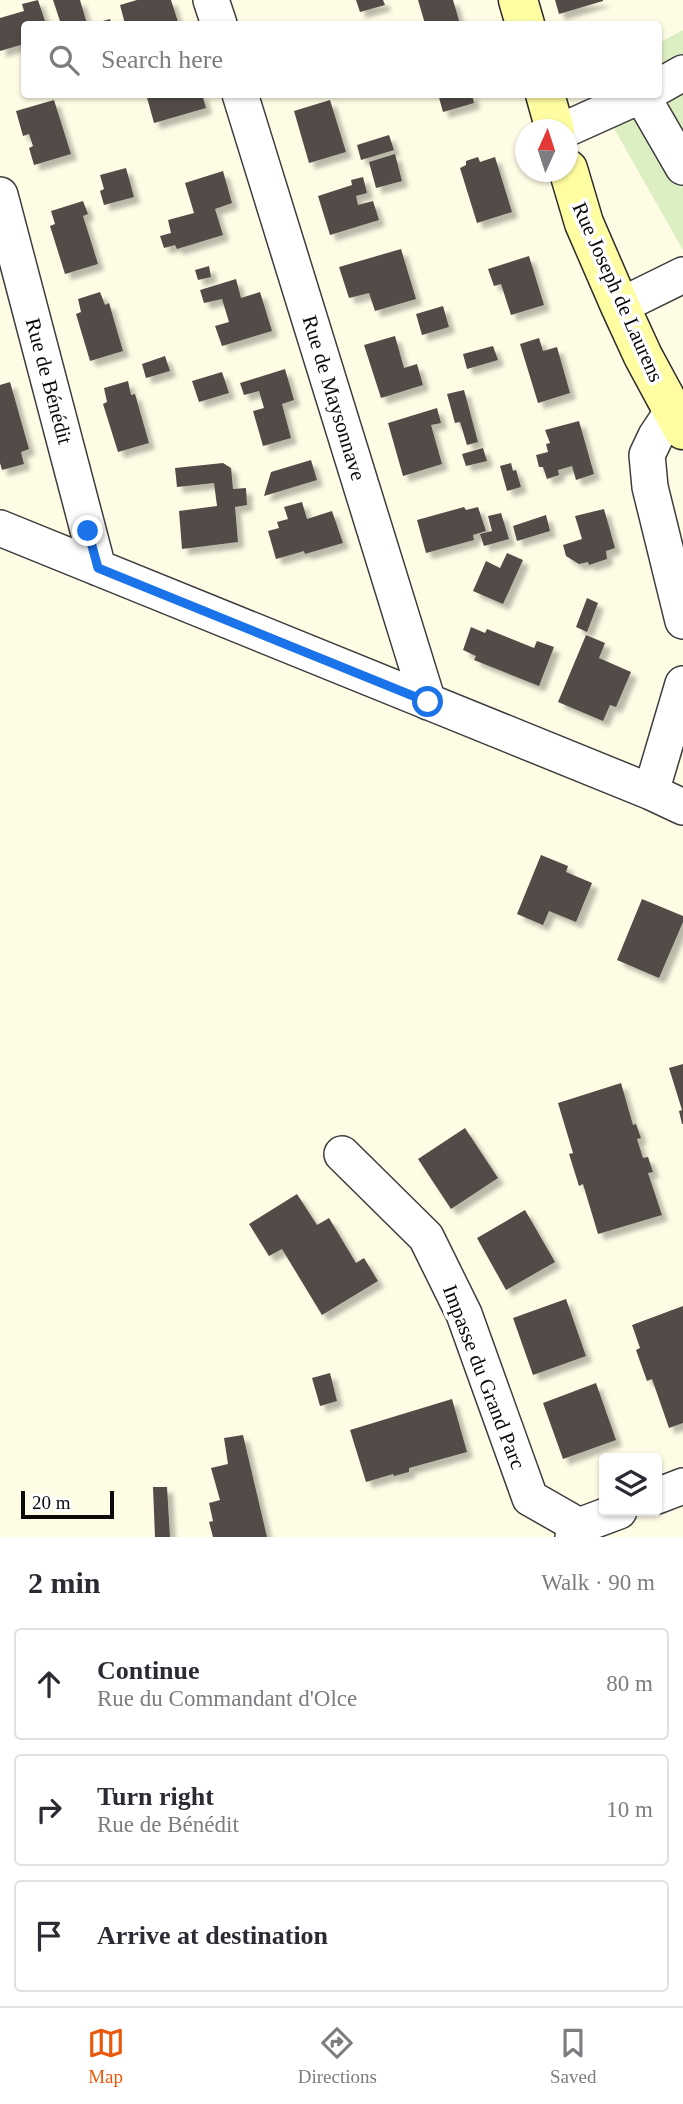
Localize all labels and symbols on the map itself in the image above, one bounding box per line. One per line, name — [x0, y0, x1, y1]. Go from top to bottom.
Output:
north arrow — [515, 119, 578, 182]
street label: Rue Joseph de Laurens — [568, 198, 668, 386]
street label: Rue de Maysonnave — [297, 313, 371, 483]
street label: Rue de Bénédit — [21, 315, 77, 447]
route end — [72, 515, 103, 546]
route start — [412, 686, 443, 717]
street label: Impasse du Grand Parc — [438, 1282, 530, 1472]
scale bar — [21, 1488, 114, 1520]

